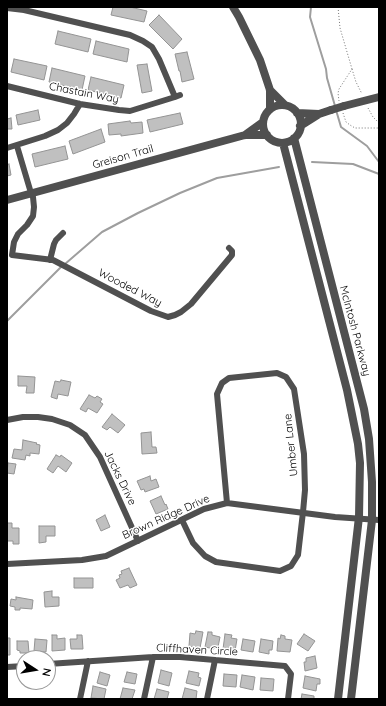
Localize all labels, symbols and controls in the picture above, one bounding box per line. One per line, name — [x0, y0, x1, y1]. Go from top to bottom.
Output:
street label: Chastain Way — [48, 80, 120, 106]
street label: Greison Trail — [91, 142, 155, 172]
street label: Wooded Way — [96, 266, 164, 310]
street label: McIntosh Parkway — [337, 284, 373, 378]
street label: Umber Lane — [281, 413, 301, 477]
street label: Jacks Drive — [101, 449, 139, 507]
street label: Brown Ridge Drive — [120, 492, 212, 542]
street label: Cliffhaven Circle — [156, 641, 238, 659]
north arrow — [16, 650, 56, 690]
text: N — [39, 667, 54, 678]

